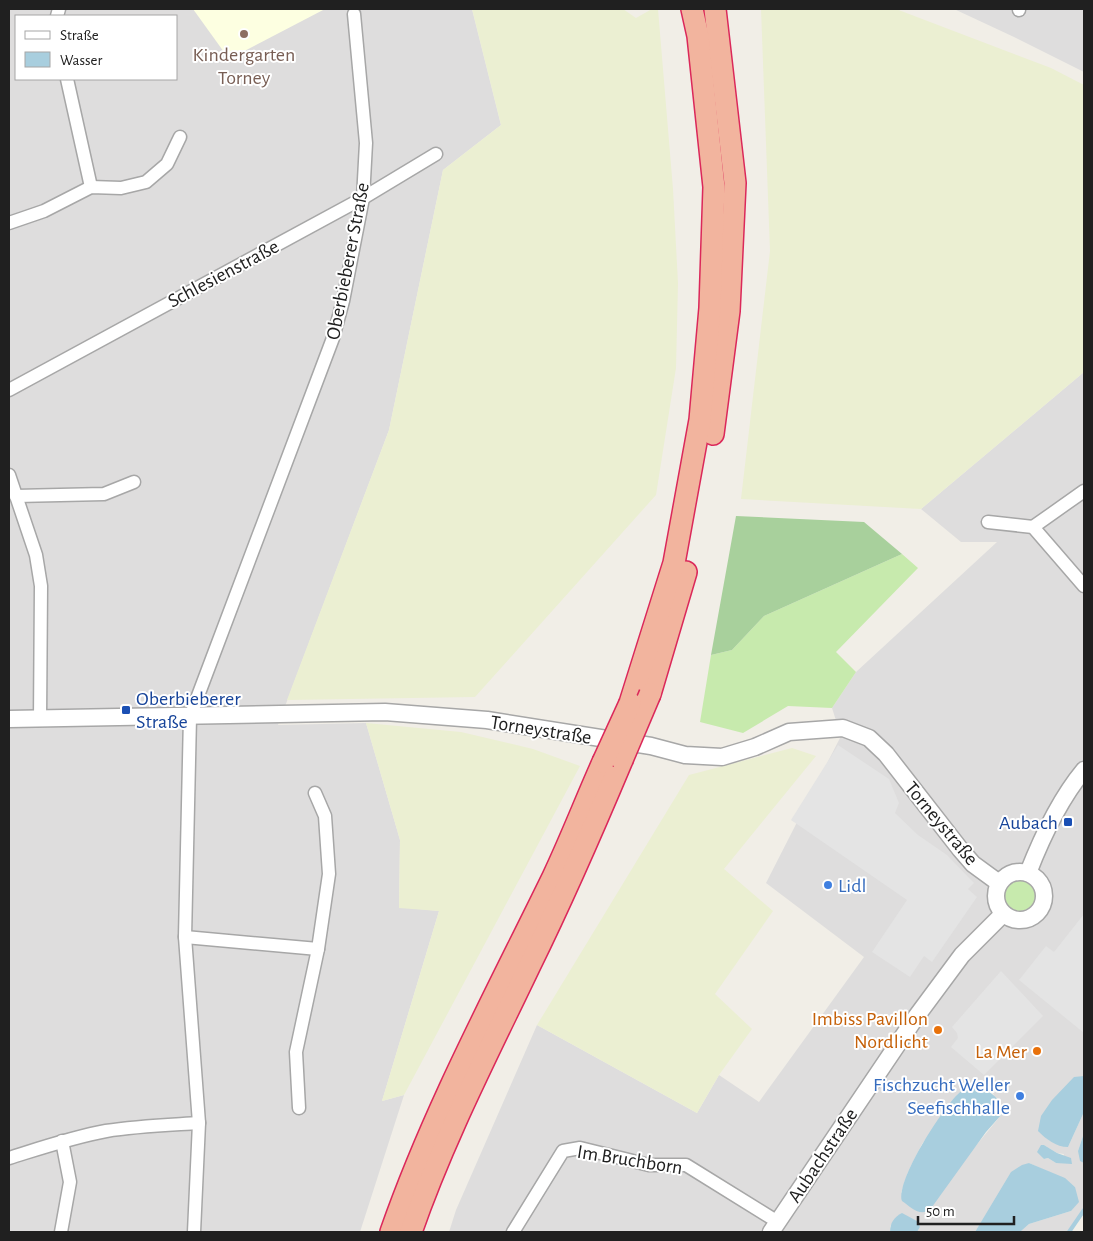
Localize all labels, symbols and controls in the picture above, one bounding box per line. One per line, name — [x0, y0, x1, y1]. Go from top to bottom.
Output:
legend — [15, 15, 178, 80]
text: Straße — [60, 28, 99, 43]
marker: Kindergarten Torney — [238, 28, 250, 40]
place label: Kindergarten Torney — [193, 45, 295, 88]
text: Wasser — [60, 53, 103, 68]
street label: Oberbieberer Straße — [323, 181, 373, 341]
street label: Schlesienstraße — [165, 236, 282, 312]
place label: Oberbieberer Straße — [136, 689, 241, 732]
marker: Oberbieberer Straße — [120, 704, 132, 716]
street label: Torneystraße — [489, 712, 593, 748]
street label: Torneystraße — [901, 778, 982, 869]
place label: Aubach — [999, 813, 1058, 833]
marker: Aubach — [1062, 816, 1074, 828]
place label: Lidl — [838, 876, 866, 896]
marker: Lidl — [822, 879, 834, 891]
place label: Imbiss Pavillon Nordlicht — [812, 1009, 929, 1052]
marker: Imbiss Pavillon Nordlicht — [932, 1024, 944, 1036]
place label: La Mer — [975, 1042, 1028, 1062]
marker: La Mer — [1031, 1045, 1043, 1057]
place label: Fischzucht Weller Seefischhalle — [873, 1075, 1011, 1118]
marker: Fischzucht Weller Seefischhalle — [1014, 1090, 1026, 1102]
street label: Aubachstraße — [784, 1105, 861, 1206]
street label: Im Bruchborn — [576, 1142, 684, 1178]
scale bar — [918, 1194, 1014, 1226]
text: 50 m — [926, 1204, 955, 1219]

